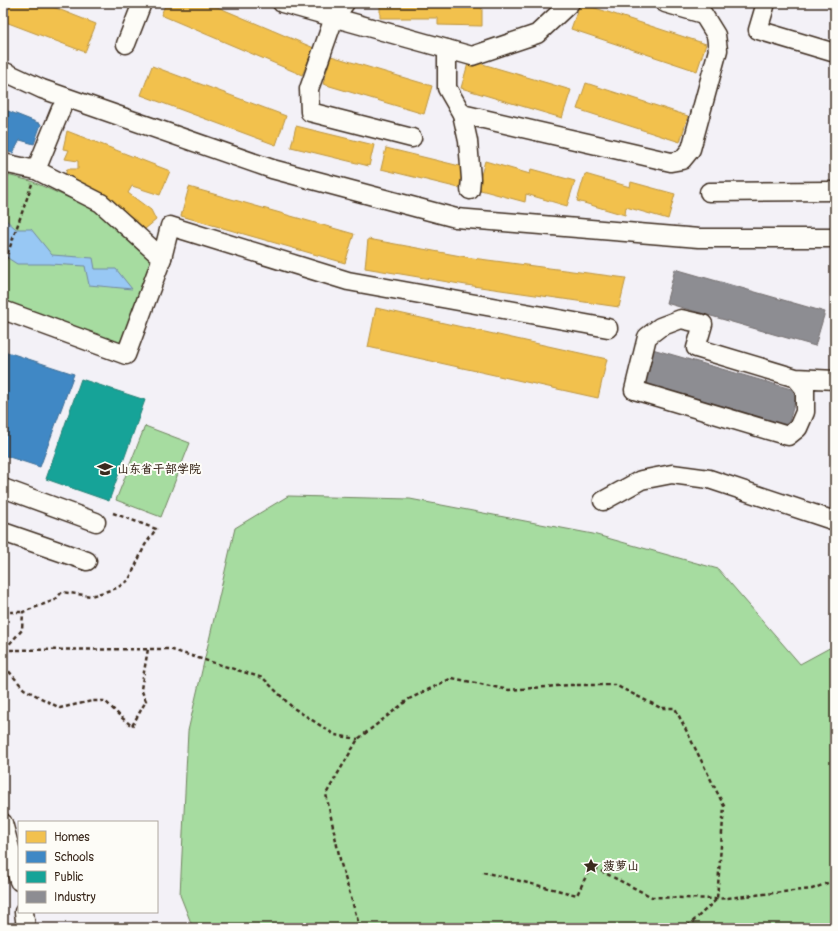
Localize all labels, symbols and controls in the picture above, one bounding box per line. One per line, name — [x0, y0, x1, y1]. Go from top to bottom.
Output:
school or university icon: 山东省干部学院 — [96, 460, 114, 478]
place label: 山东省干部学院 — [117, 462, 201, 477]
legend — [18, 821, 158, 913]
text: Homes — [54, 830, 90, 845]
text: Schools — [54, 850, 94, 865]
place icon: 菠萝山 — [582, 857, 600, 875]
place label: 菠萝山 — [603, 859, 639, 874]
text: Public — [54, 870, 84, 885]
text: Industry — [54, 890, 96, 905]

